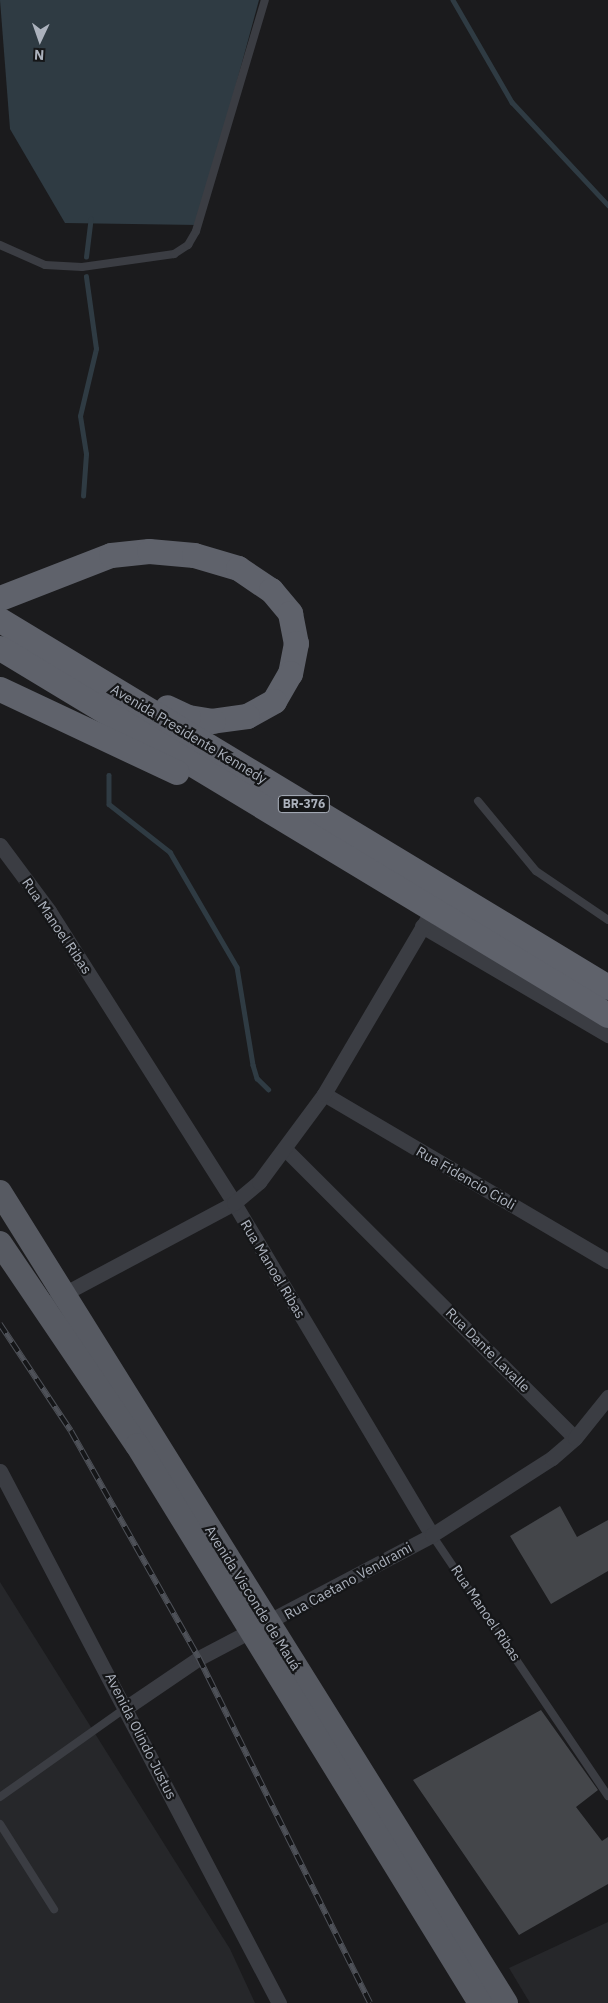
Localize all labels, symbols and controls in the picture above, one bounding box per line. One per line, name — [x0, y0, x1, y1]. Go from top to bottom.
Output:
north arrow — [15, 15, 65, 65]
text: N — [34, 46, 45, 64]
street label: Avenida Presidente Kennedy — [108, 681, 270, 787]
road number: BR-376 — [278, 794, 330, 814]
street label: Rua Manoel Ribas — [19, 875, 95, 977]
street label: Rua Fidencio Cioli — [413, 1143, 519, 1213]
street label: Rua Manoel Ribas — [237, 1217, 309, 1321]
street label: Rua Dante Lavalle — [442, 1304, 534, 1396]
street label: Avenida Visconde de Mauá — [201, 1522, 305, 1674]
street label: Rua Caetano Vendrami — [281, 1539, 415, 1623]
street label: Rua Manoel Ribas — [448, 1562, 524, 1664]
street label: Avenida Olindo Justus — [102, 1670, 180, 1802]

